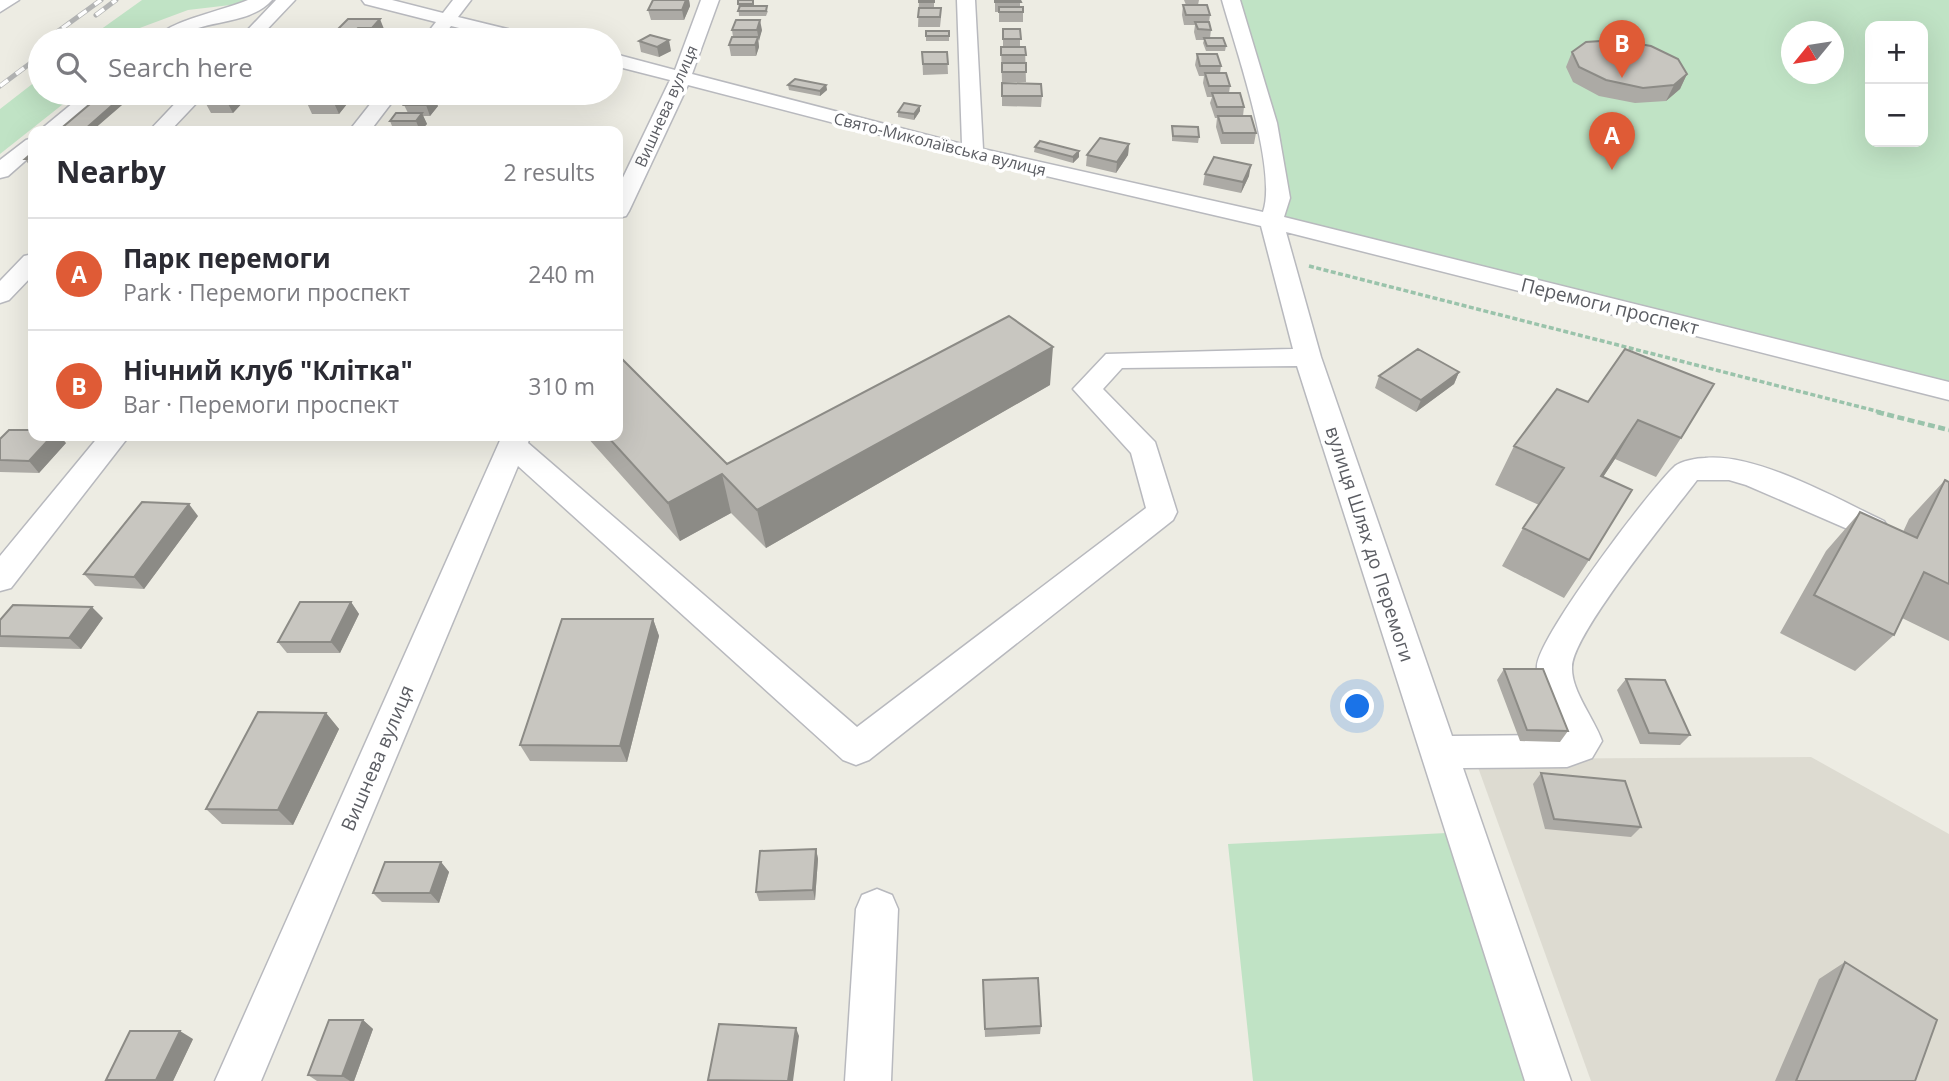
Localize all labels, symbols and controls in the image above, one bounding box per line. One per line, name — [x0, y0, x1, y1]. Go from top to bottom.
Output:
pin: B — [1599, 20, 1645, 78]
north arrow — [1781, 21, 1844, 84]
map controls — [1865, 21, 1928, 147]
button: + — [1865, 21, 1928, 84]
search box — [28, 28, 623, 105]
street label: Вишнева вулиця — [629, 41, 703, 171]
icon: search — [52, 48, 90, 86]
text: Search here — [108, 49, 253, 85]
button: − — [1865, 84, 1928, 147]
street label: Свято-Миколаївська вулиця — [832, 107, 1048, 181]
pin: A — [1589, 112, 1635, 170]
text: Nearby — [56, 151, 166, 192]
text: 2 results — [504, 156, 595, 188]
text: Парк перемоги — [123, 240, 331, 276]
text: A — [71, 258, 87, 290]
text: 240 m — [528, 258, 595, 290]
street label: Перемоги проспект — [1518, 271, 1702, 341]
text: Park · Перемоги проспект — [123, 276, 410, 308]
text: Нічний клуб "Клітка" — [123, 352, 413, 388]
text: B — [71, 370, 87, 402]
text: 310 m — [528, 370, 595, 402]
text: Bar · Перемоги проспект — [123, 388, 399, 420]
street label: вулиця Шлях до Перемоги — [1320, 423, 1420, 665]
street label: Вишнева вулиця — [335, 681, 419, 835]
your location — [1340, 689, 1374, 723]

